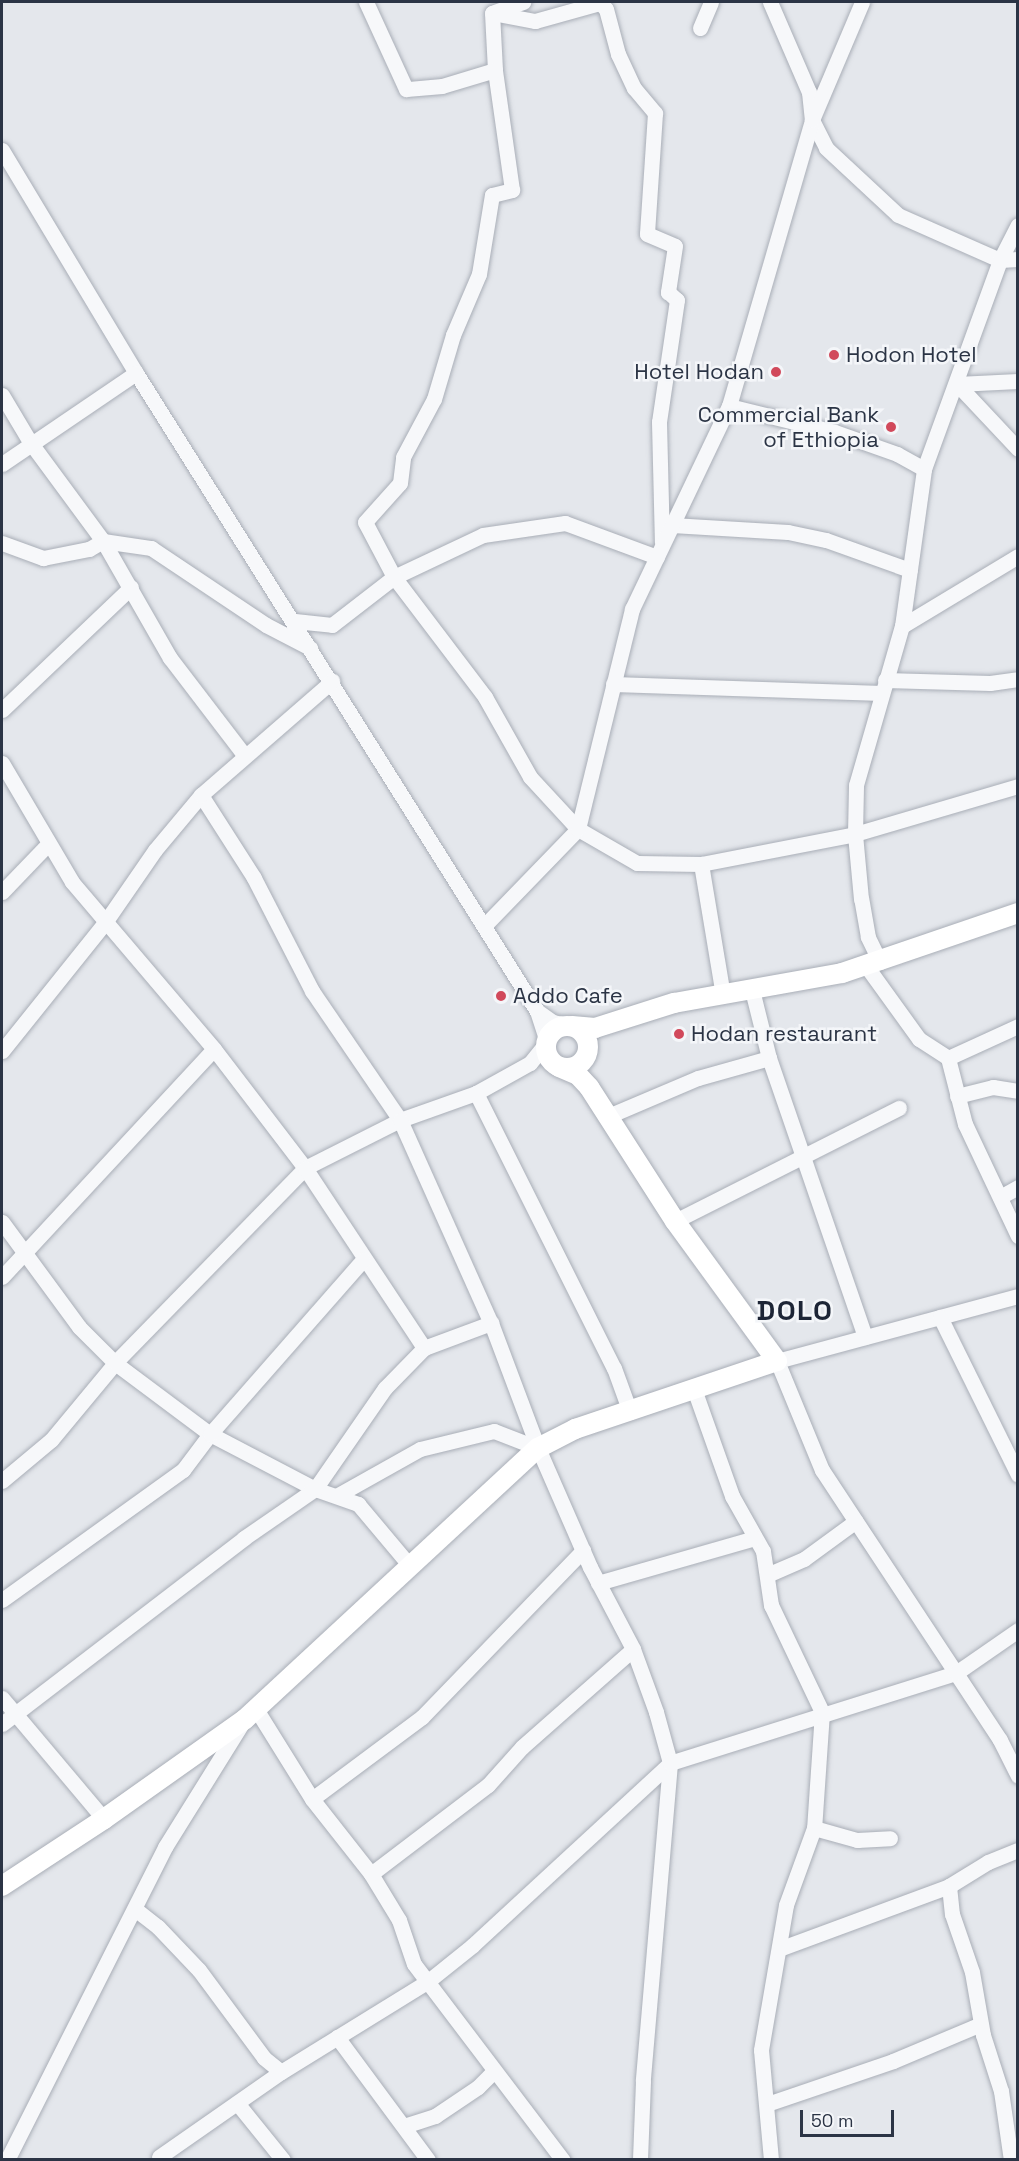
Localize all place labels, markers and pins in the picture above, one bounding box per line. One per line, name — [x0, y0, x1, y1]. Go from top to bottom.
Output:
place label: Hodon Hotel — [846, 342, 977, 368]
marker: Hodon Hotel — [827, 348, 841, 362]
place label: Hotel Hodan — [634, 359, 764, 385]
marker: Hotel Hodan — [769, 365, 783, 379]
place label: Commercial Bank of Ethiopia — [698, 401, 879, 452]
marker: Commercial Bank of Ethiopia — [884, 420, 898, 434]
place label: Addo Cafe — [513, 983, 623, 1009]
marker: Addo Cafe — [494, 989, 508, 1003]
place label: Hodan restaurant — [691, 1021, 877, 1047]
marker: Hodan restaurant — [672, 1027, 686, 1041]

